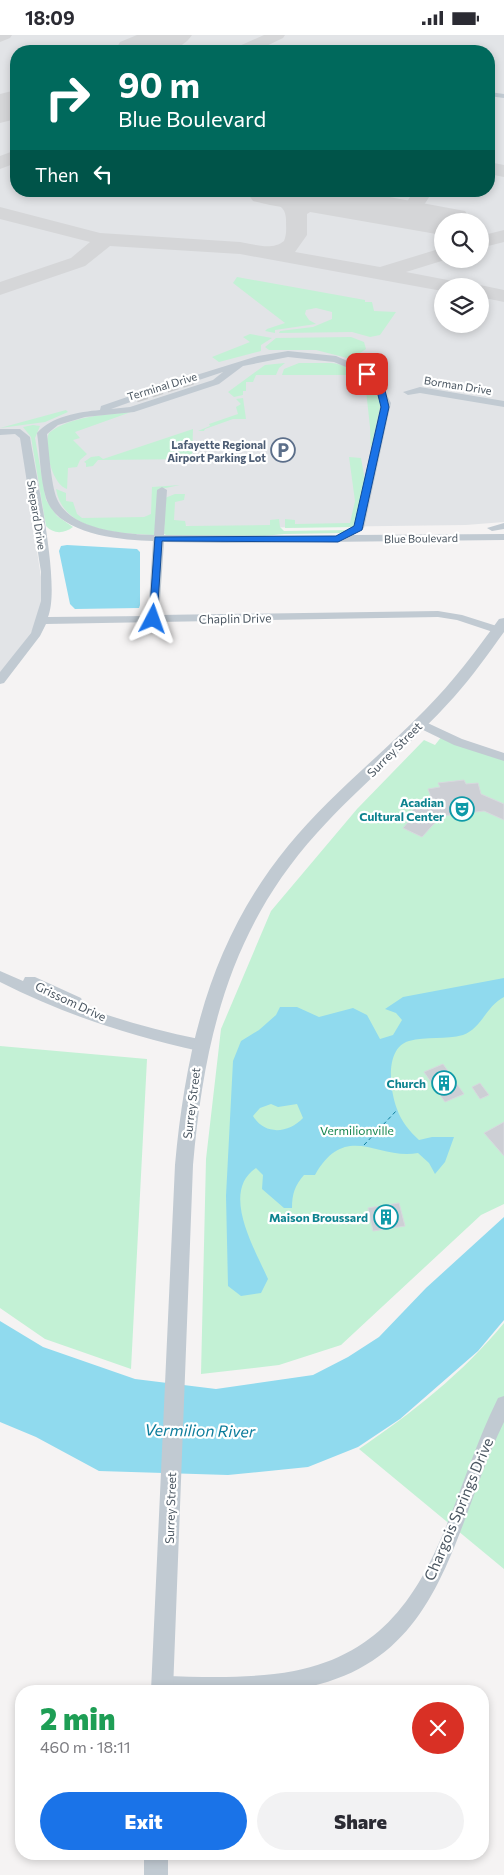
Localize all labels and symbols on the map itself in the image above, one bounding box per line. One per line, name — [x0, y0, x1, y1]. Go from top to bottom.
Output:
pin — [346, 353, 388, 395]
street label: Terminal Drive — [126, 369, 199, 403]
street label: Borman Drive — [423, 373, 493, 397]
parking icon: Lafayette Regional Airport Parking Lot — [270, 437, 296, 463]
place label: Lafayette Regional Airport Parking Lot — [167, 438, 266, 464]
street label: Shepard Drive — [25, 479, 49, 551]
street label: Blue Boulevard — [384, 531, 458, 545]
position arrow — [126, 592, 178, 644]
street label: Chaplin Drive — [198, 610, 272, 626]
street label: Surrey Street — [364, 719, 424, 779]
place label: Acadian Cultural Center — [359, 795, 444, 823]
theatre icon: Acadian Cultural Center — [449, 796, 475, 822]
street label: Grissom Drive — [33, 978, 109, 1024]
street label: Surrey Street — [180, 1066, 202, 1139]
building icon: Church — [431, 1070, 457, 1096]
place label: Church — [386, 1076, 426, 1090]
park label: Vermilionville — [320, 1123, 394, 1137]
building icon: Maison Broussard — [373, 1204, 399, 1230]
place label: Maison Broussard — [269, 1210, 368, 1224]
water label: Vermilion River — [145, 1420, 256, 1440]
street label: Chargois Springs Drive — [420, 1435, 496, 1583]
street label: Surrey Street — [162, 1472, 178, 1544]

